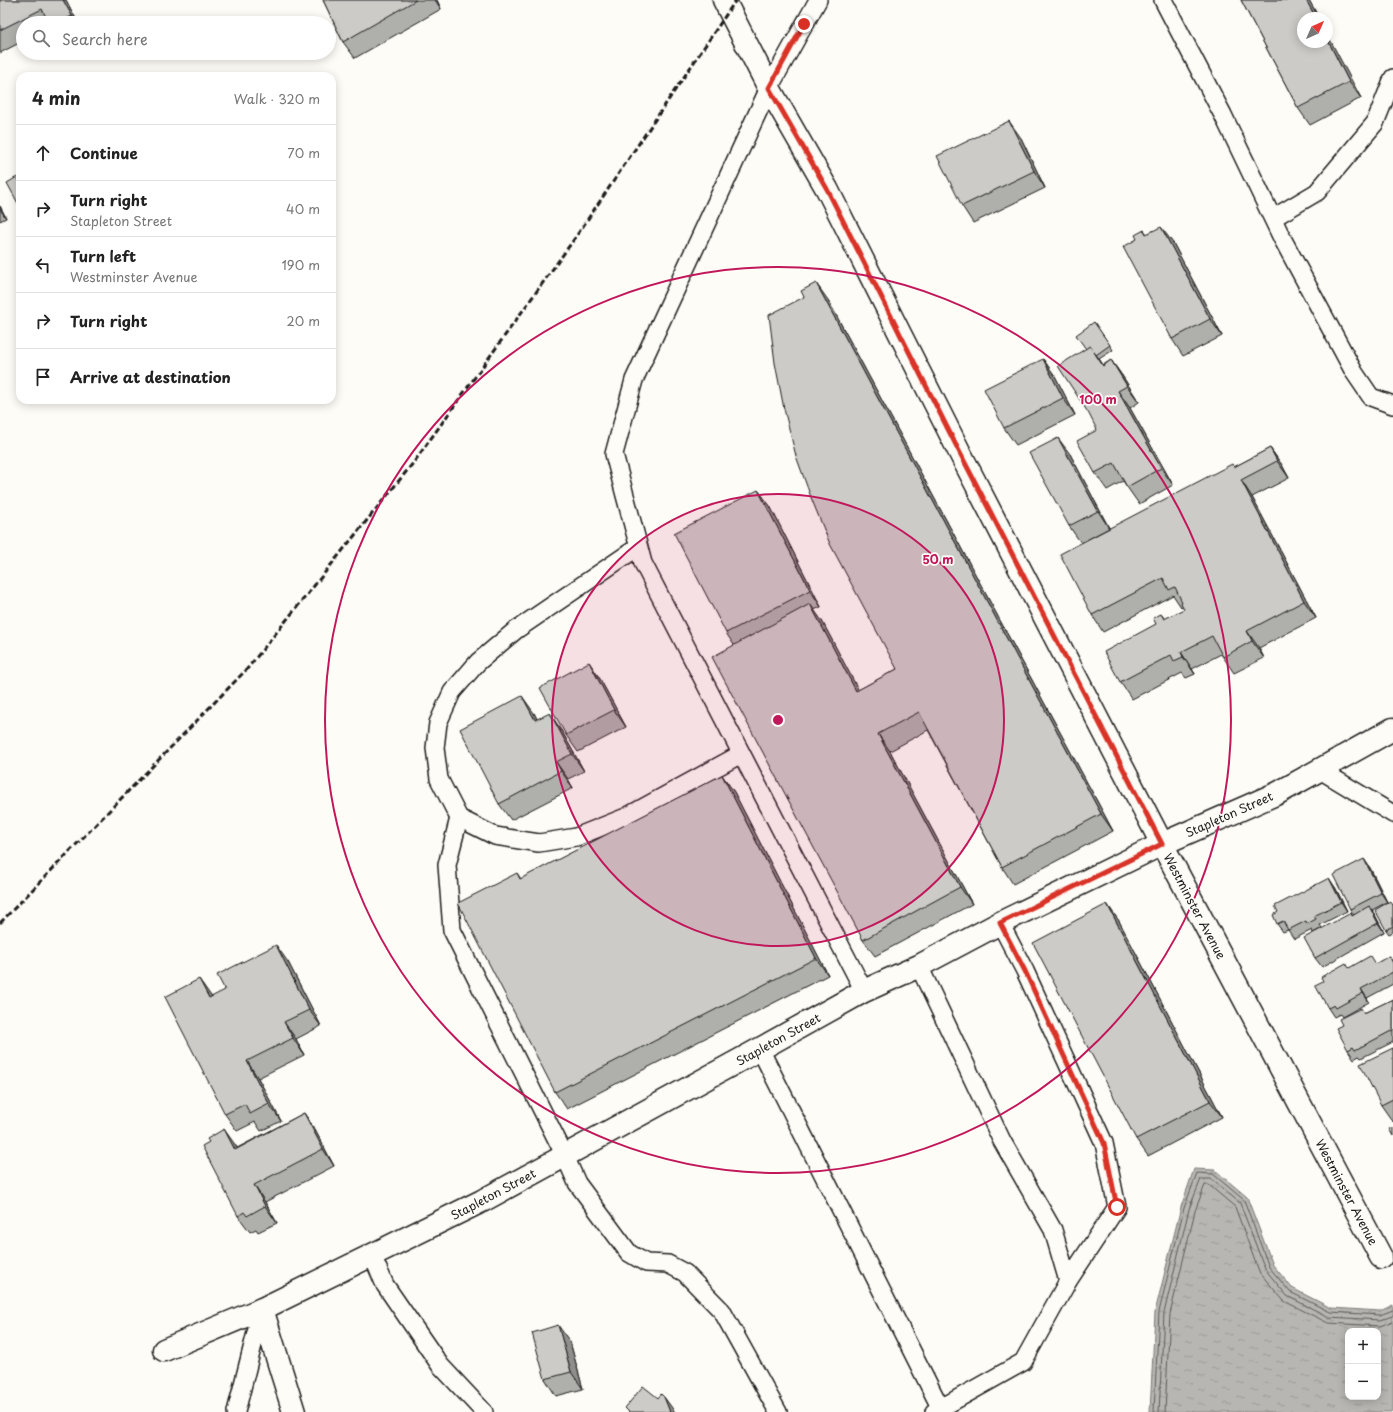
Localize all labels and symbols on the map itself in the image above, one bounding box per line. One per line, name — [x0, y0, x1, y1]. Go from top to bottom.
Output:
north arrow — [1297, 12, 1333, 48]
route end — [795, 15, 813, 33]
text: 100 m — [1079, 390, 1117, 408]
text: 50 m — [922, 550, 954, 568]
centre of rings — [771, 713, 785, 727]
street label: Stapleton Street — [1182, 787, 1276, 841]
street label: Westminster Avenue — [1159, 850, 1231, 963]
street label: Stapleton Street — [732, 1008, 824, 1070]
street label: Westminster Avenue — [1311, 1136, 1383, 1249]
street label: Stapleton Street — [447, 1164, 539, 1224]
route start — [1108, 1198, 1126, 1216]

